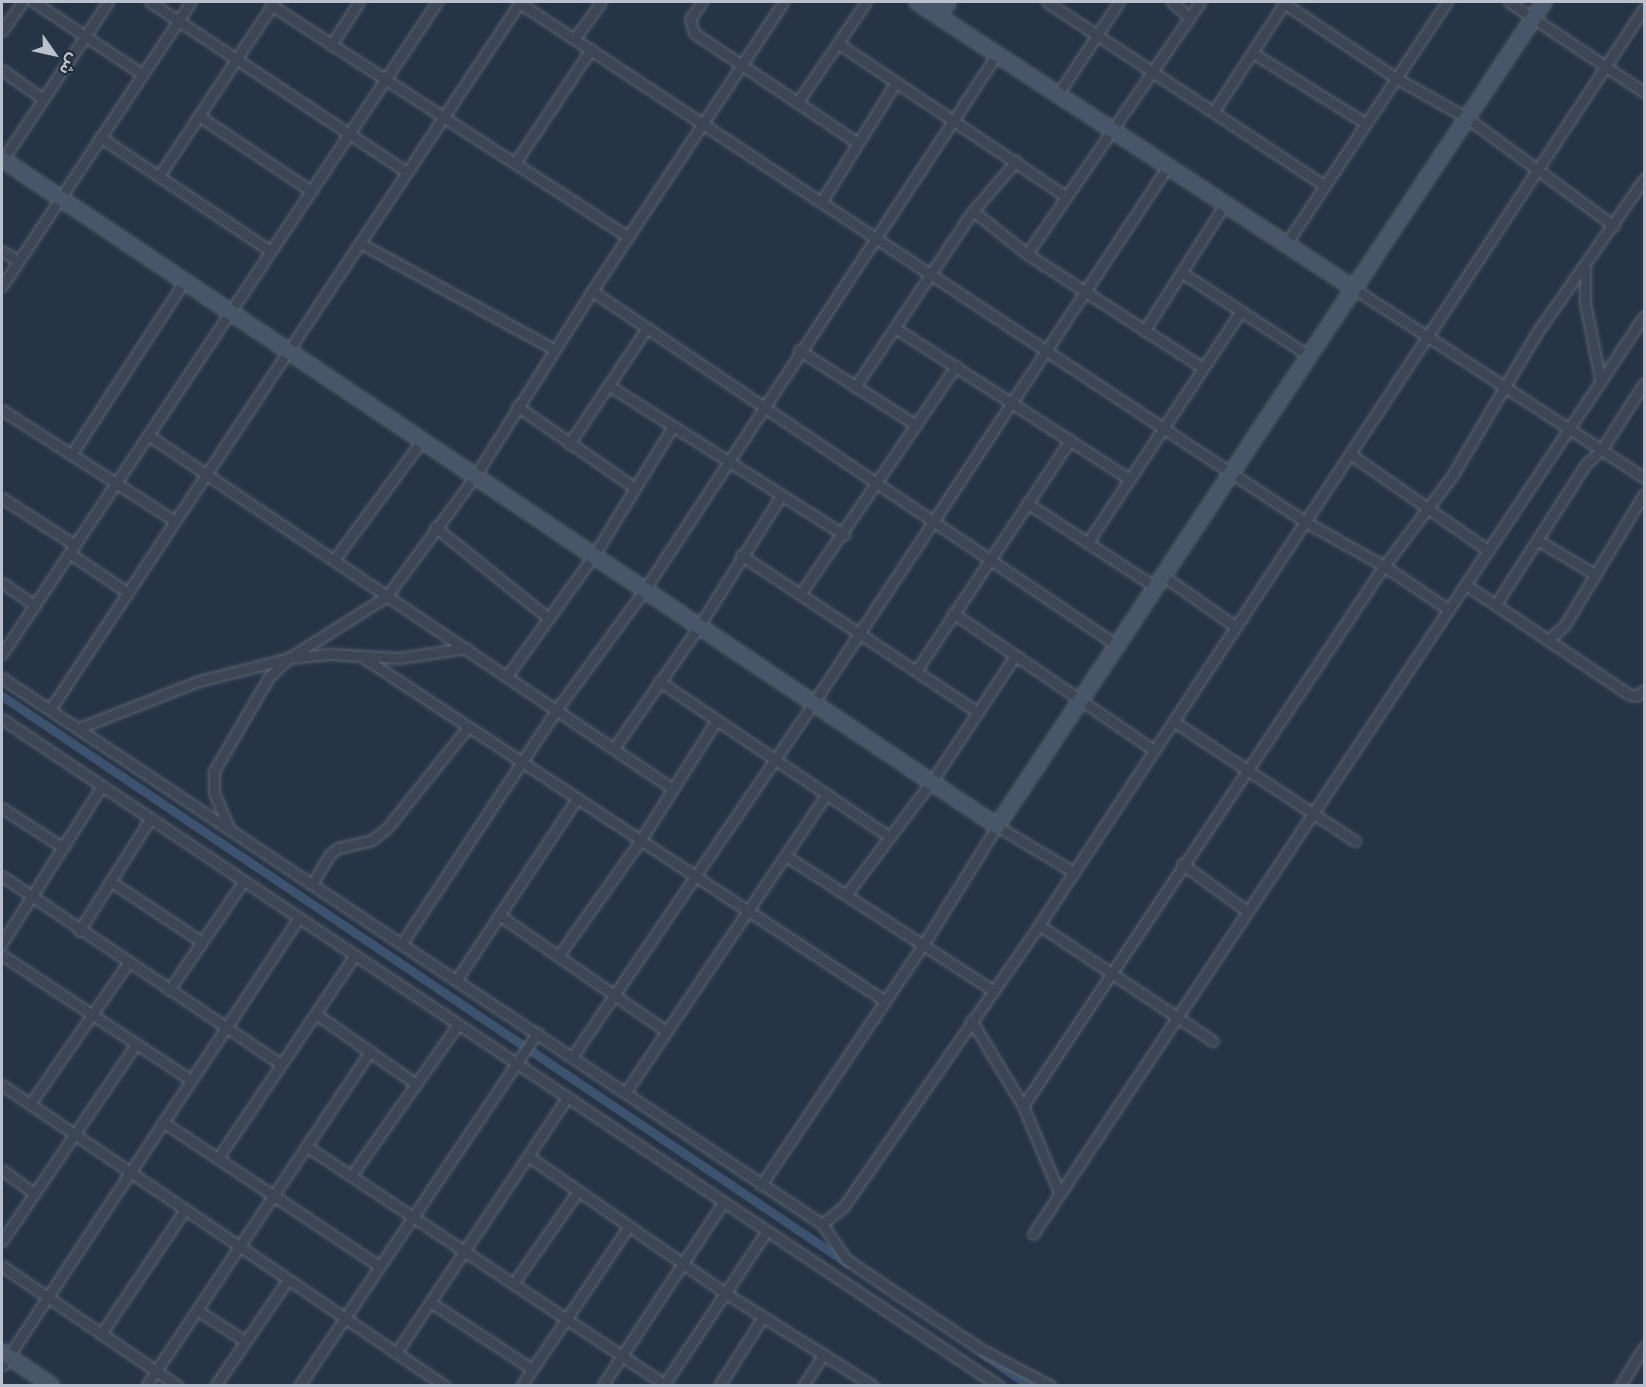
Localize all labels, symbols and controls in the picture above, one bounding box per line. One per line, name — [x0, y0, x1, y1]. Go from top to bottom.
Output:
north arrow — [24, 24, 84, 84]
text: ش — [54, 49, 85, 80]

